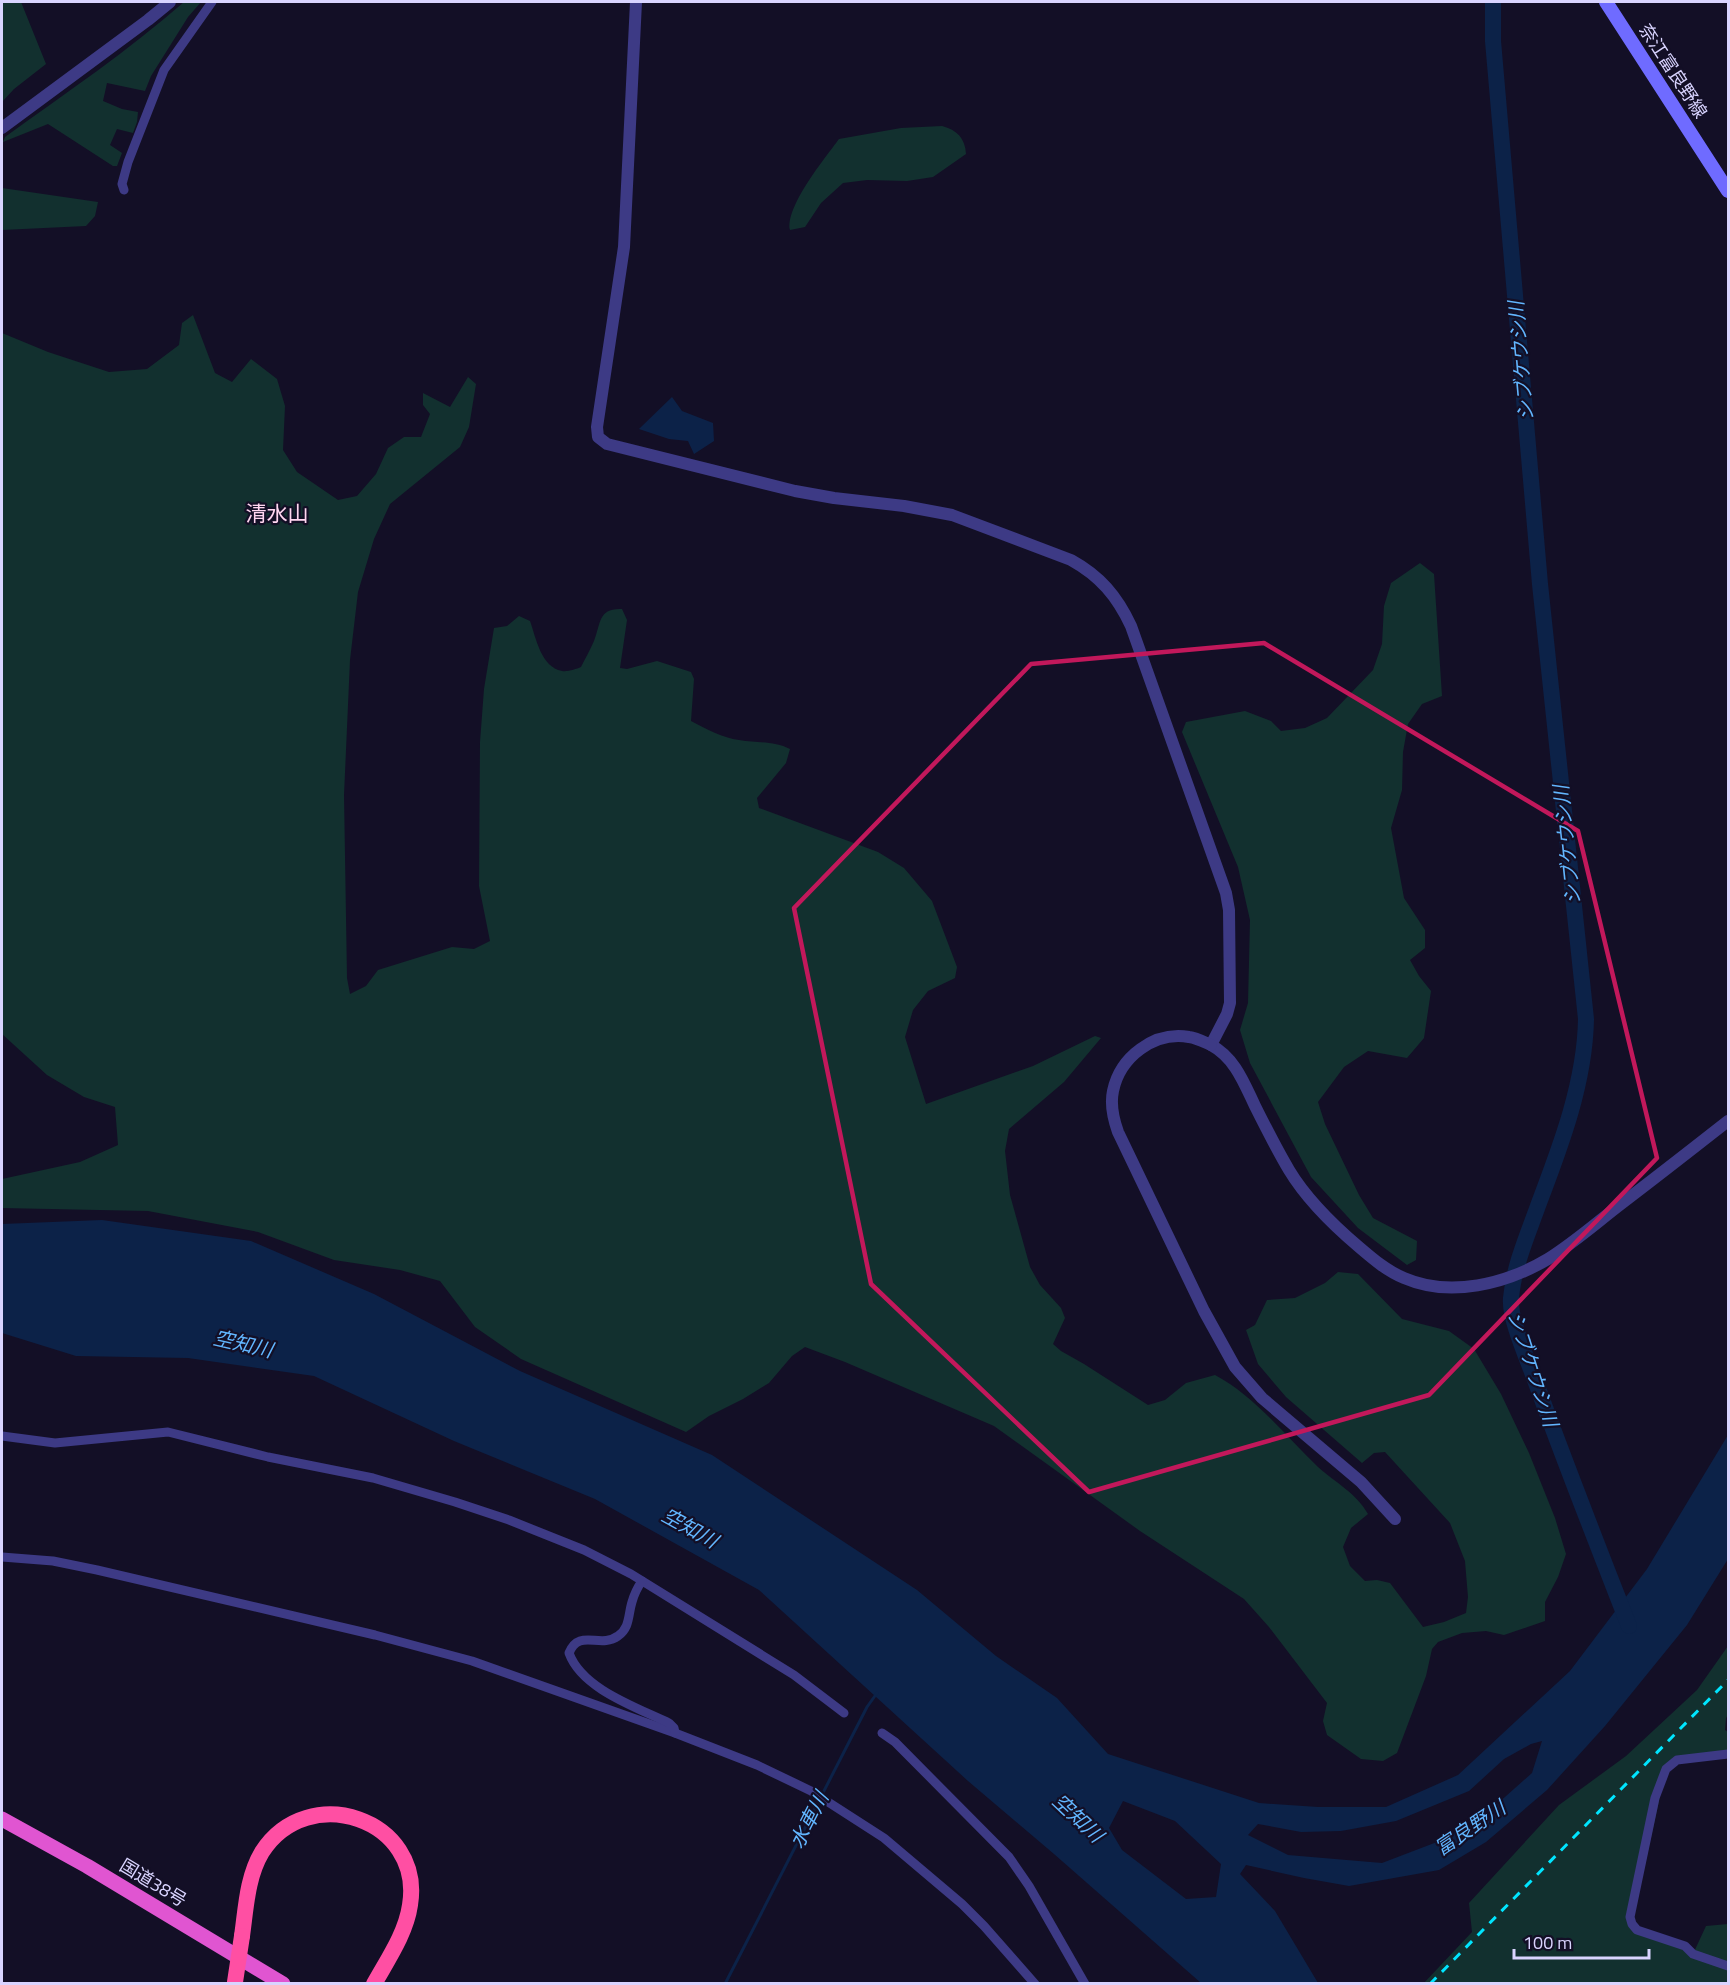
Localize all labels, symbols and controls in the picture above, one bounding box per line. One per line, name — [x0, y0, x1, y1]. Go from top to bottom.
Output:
street label: 奈江富良野線 — [1633, 18, 1714, 123]
water label: シブケウシ川 — [1500, 298, 1541, 422]
district label: 清水山 — [246, 497, 309, 529]
water label: シブケウシ川 — [1545, 782, 1588, 906]
water label: シブケウシ川 — [1500, 1307, 1567, 1433]
water label: 空知川 — [210, 1322, 278, 1366]
water label: 空知川 — [656, 1499, 726, 1557]
water label: 水車川 — [781, 1784, 837, 1854]
water label: 空知川 — [1046, 1786, 1112, 1851]
water label: 富良野川 — [1428, 1791, 1513, 1863]
street label: 国道38号 — [115, 1852, 192, 1913]
scale bar — [1514, 1922, 1649, 1960]
text: 100 m — [1523, 1929, 1572, 1956]

